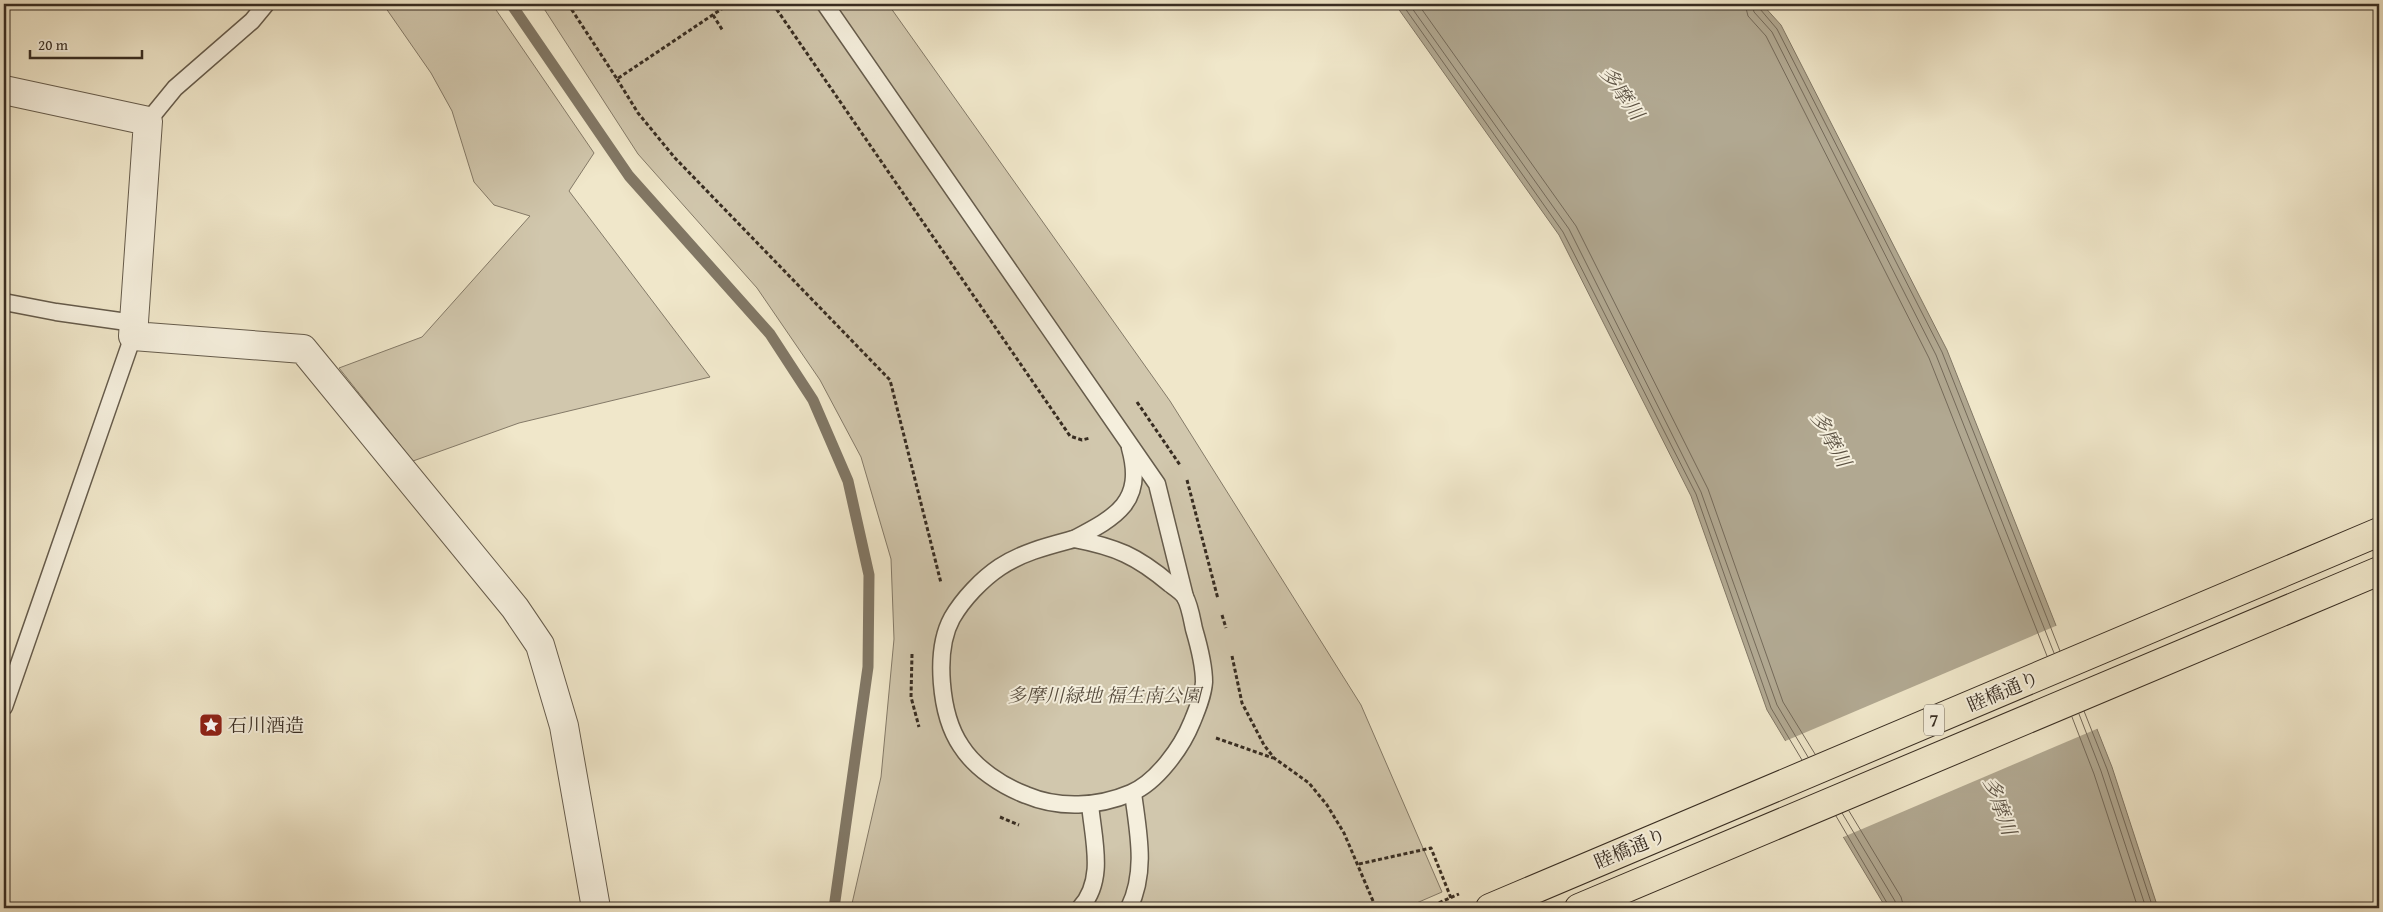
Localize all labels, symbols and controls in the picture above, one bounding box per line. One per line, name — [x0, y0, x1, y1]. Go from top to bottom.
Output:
scale bar — [30, 28, 142, 60]
text: 20 m — [38, 34, 69, 55]
water label: 多摩川 — [1593, 60, 1653, 127]
water label: 多摩川 — [1804, 405, 1860, 474]
street label: 睦橋通り — [1963, 663, 2043, 719]
park label: 多摩川緑地 福生南公園 — [1007, 681, 1204, 709]
road number: 7 — [1924, 704, 1944, 736]
place label: 石川酒造 — [228, 711, 304, 739]
place icon: 石川酒造 — [198, 712, 224, 738]
water label: 多摩川 — [1977, 773, 2025, 841]
street label: 睦橋通り — [1590, 820, 1670, 876]

